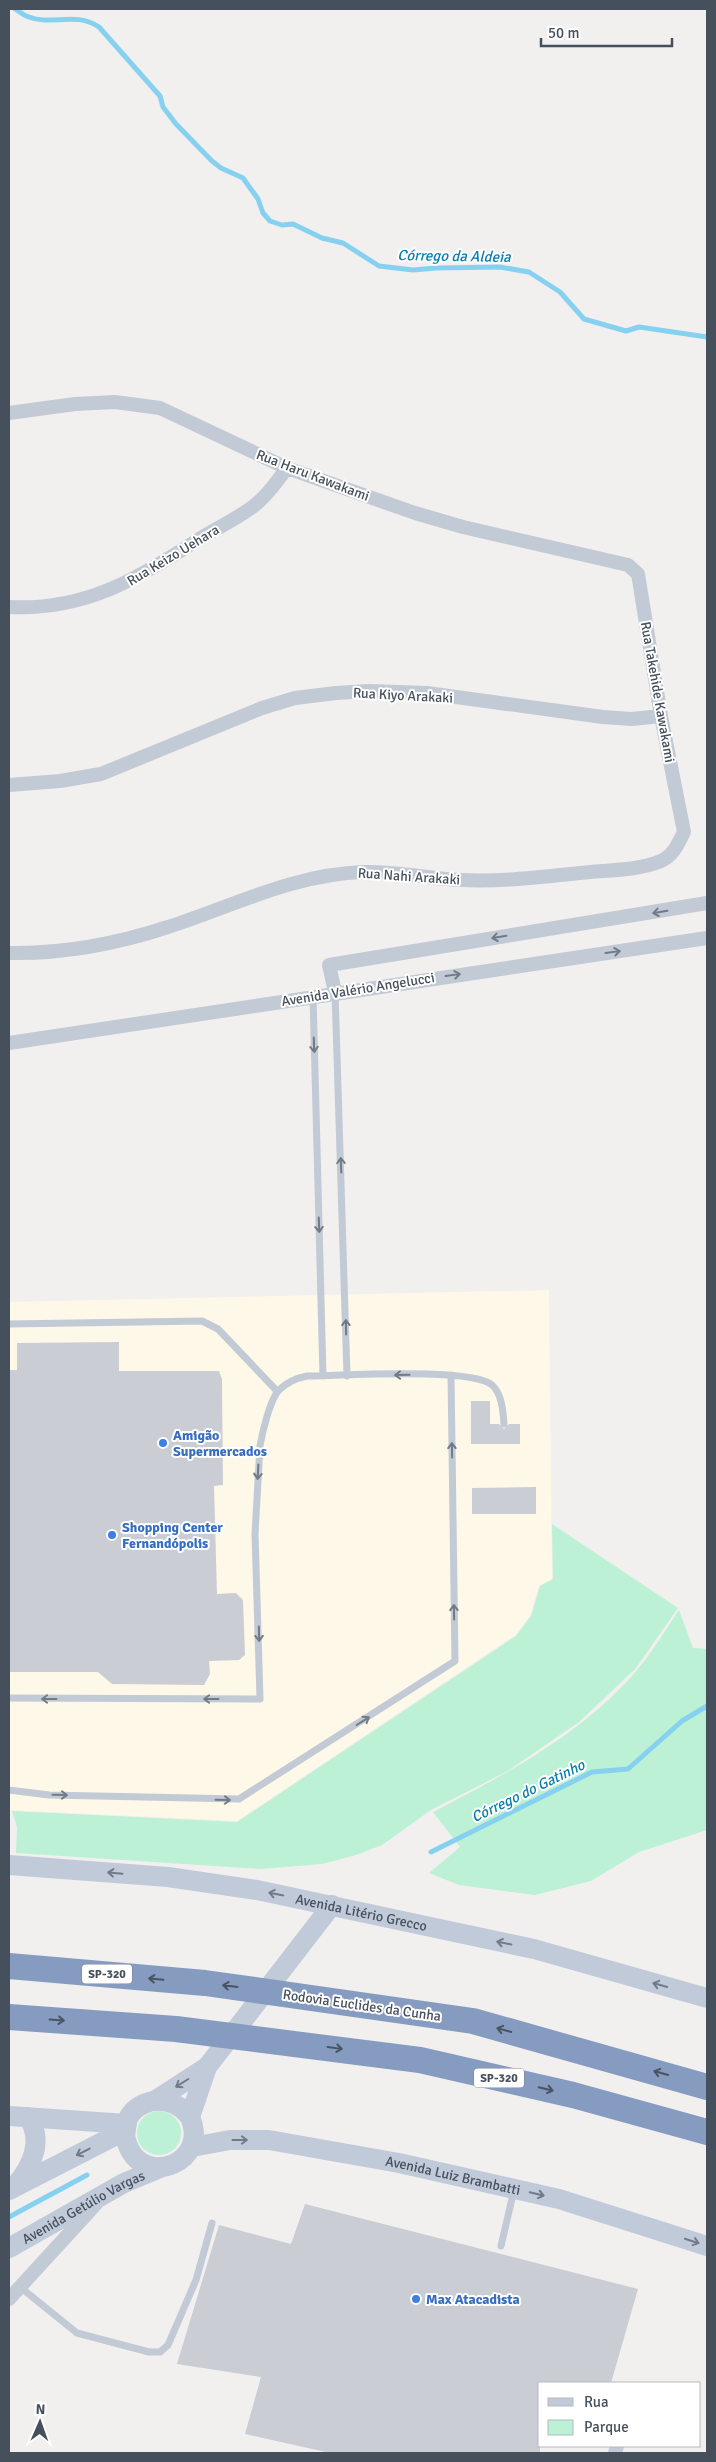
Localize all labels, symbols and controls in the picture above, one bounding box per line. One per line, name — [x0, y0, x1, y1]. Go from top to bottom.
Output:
scale bar — [541, 15, 672, 47]
text: 50 m — [548, 24, 579, 42]
water label: Córrego da Aldeia — [397, 246, 511, 266]
street label: Rua Haru Kawakami — [254, 446, 372, 505]
street label: Rua Keizo Uehara — [124, 521, 222, 590]
street label: Rua Takehide Kawakami — [637, 620, 678, 764]
street label: Rua Kiyo Arakaki — [352, 684, 453, 707]
street label: Rua Nahi Arakaki — [357, 864, 461, 889]
one-way arrow — [652, 907, 668, 917]
one-way arrow — [491, 933, 507, 943]
one-way arrow — [605, 946, 621, 956]
street label: Avenida Valério Angelucci — [280, 969, 436, 1010]
one-way arrow — [444, 970, 460, 980]
one-way arrow — [309, 1036, 319, 1052]
one-way arrow — [336, 1157, 345, 1173]
one-way arrow — [314, 1216, 324, 1232]
one-way arrow — [341, 1319, 350, 1335]
one-way arrow — [394, 1370, 410, 1380]
place label: Amigão Supermercados — [173, 1427, 267, 1460]
marker: Amigão Supermercados — [157, 1437, 169, 1449]
one-way arrow — [447, 1442, 457, 1458]
one-way arrow — [254, 1464, 263, 1480]
place label: Shopping Center Fernandópolis — [122, 1519, 223, 1552]
marker: Shopping Center Fernandópolis — [106, 1529, 118, 1541]
one-way arrow — [450, 1605, 459, 1621]
one-way arrow — [254, 1626, 263, 1642]
one-way arrow — [41, 1694, 58, 1704]
one-way arrow — [204, 1694, 220, 1704]
one-way arrow — [355, 1716, 369, 1726]
water label: Córrego do Gatinho — [468, 1755, 589, 1826]
one-way arrow — [52, 1790, 68, 1800]
one-way arrow — [214, 1795, 231, 1805]
one-way arrow — [108, 1869, 124, 1878]
one-way arrow — [269, 1888, 285, 1898]
street label: Avenida Litério Grecco — [294, 1890, 428, 1935]
one-way arrow — [496, 1938, 512, 1947]
road number: SP-320 — [82, 1965, 132, 1984]
one-way arrow — [149, 1974, 165, 1983]
one-way arrow — [653, 1979, 669, 1989]
one-way arrow — [223, 1981, 239, 1991]
street label: Rodovia Euclides da Cunha — [282, 1986, 442, 2025]
one-way arrow — [49, 2016, 65, 2025]
one-way arrow — [496, 2025, 512, 2034]
one-way arrow — [326, 2044, 342, 2054]
road number: SP-320 — [474, 2068, 524, 2088]
one-way arrow — [653, 2068, 669, 2078]
one-way arrow — [175, 2078, 189, 2088]
one-way arrow — [537, 2085, 553, 2094]
one-way arrow — [232, 2135, 248, 2145]
one-way arrow — [75, 2147, 90, 2157]
street label: Avenida Luiz Brambatti — [384, 2153, 522, 2199]
street label: Avenida Getúlio Vargas — [19, 2167, 148, 2248]
one-way arrow — [528, 2190, 544, 2199]
one-way arrow — [684, 2237, 700, 2247]
place label: Max Atacadista — [426, 2291, 520, 2308]
marker: Max Atacadista — [410, 2293, 422, 2305]
legend — [538, 2382, 701, 2447]
text: Rua — [584, 2393, 609, 2411]
north arrow — [15, 2397, 65, 2447]
text: N — [35, 2401, 46, 2418]
text: Parque — [584, 2418, 629, 2436]

